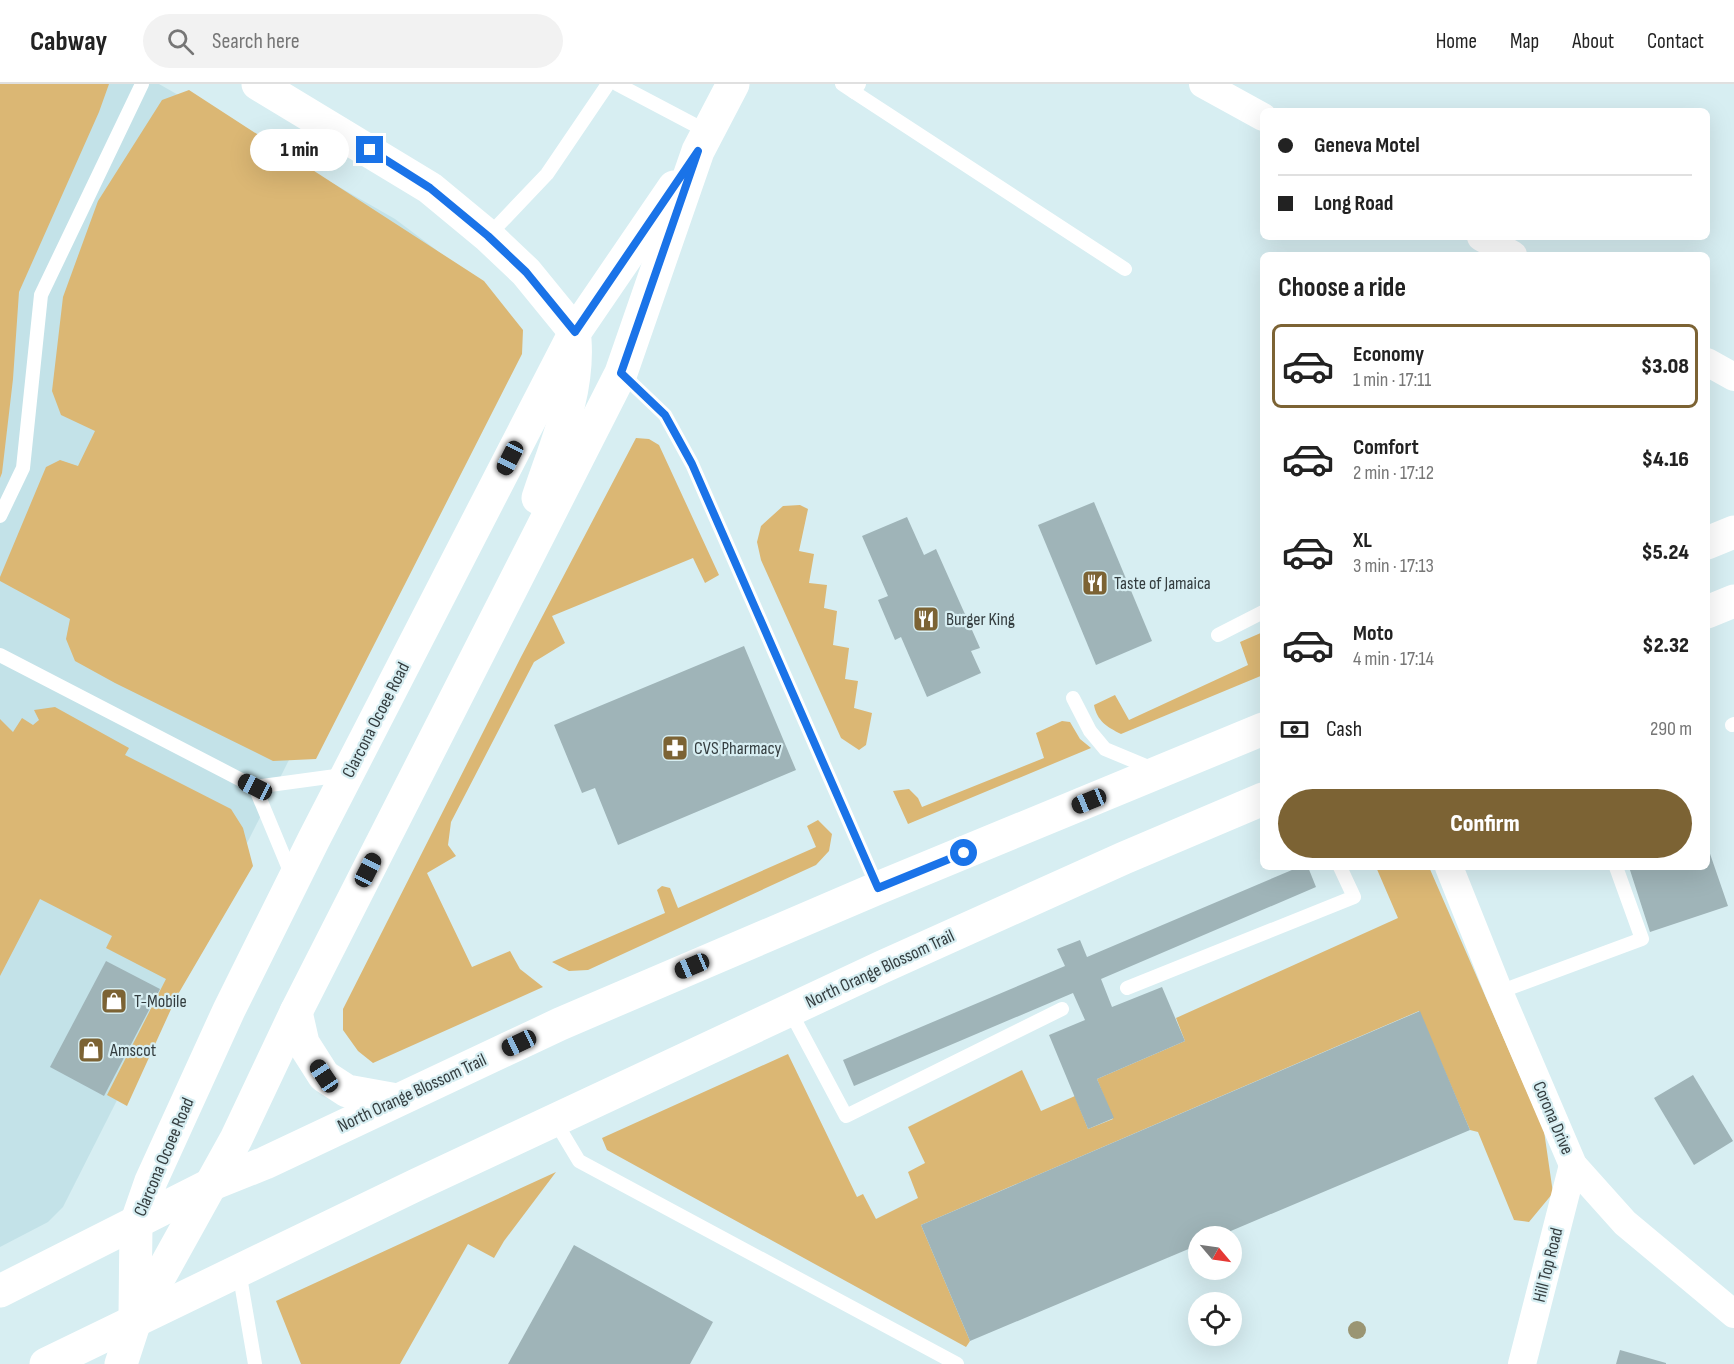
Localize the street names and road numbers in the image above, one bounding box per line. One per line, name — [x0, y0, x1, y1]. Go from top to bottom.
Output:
street label: Clarcona Ocoee Road — [338, 659, 414, 781]
street label: North Orange Blossom Trail — [802, 925, 958, 1013]
street label: North Orange Blossom Trail — [334, 1049, 490, 1137]
street label: Corona Drive — [1528, 1078, 1578, 1158]
street label: Clarcona Ocoee Road — [130, 1095, 198, 1219]
street label: Hill Top Road — [1529, 1226, 1567, 1304]

